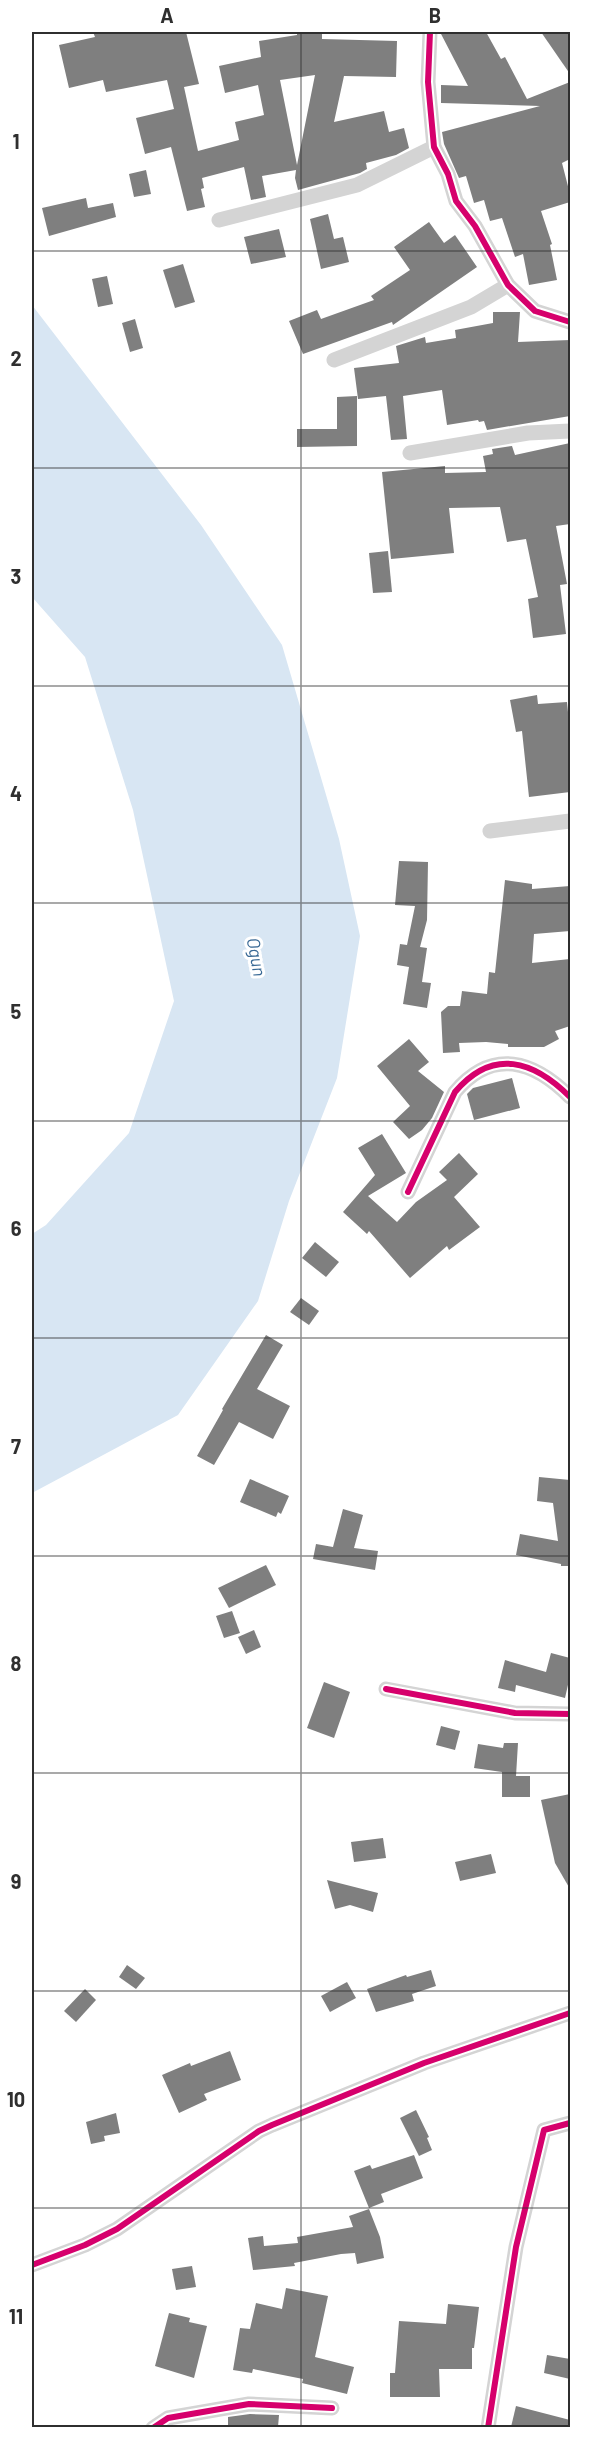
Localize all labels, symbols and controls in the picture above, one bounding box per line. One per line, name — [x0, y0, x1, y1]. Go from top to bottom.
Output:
text: A — [160, 3, 174, 27]
text: B — [429, 3, 441, 27]
text: 1 — [12, 129, 20, 153]
text: 2 — [10, 346, 22, 370]
text: 3 — [11, 564, 21, 588]
text: 4 — [10, 781, 22, 805]
water label: Ogun — [242, 936, 271, 978]
text: 5 — [11, 999, 22, 1023]
text: 6 — [11, 1216, 22, 1240]
text: 7 — [11, 1434, 21, 1458]
text: 8 — [11, 1651, 22, 1675]
text: 9 — [11, 1869, 21, 1893]
text: 10 — [7, 2087, 25, 2111]
text: 11 — [9, 2304, 23, 2328]

